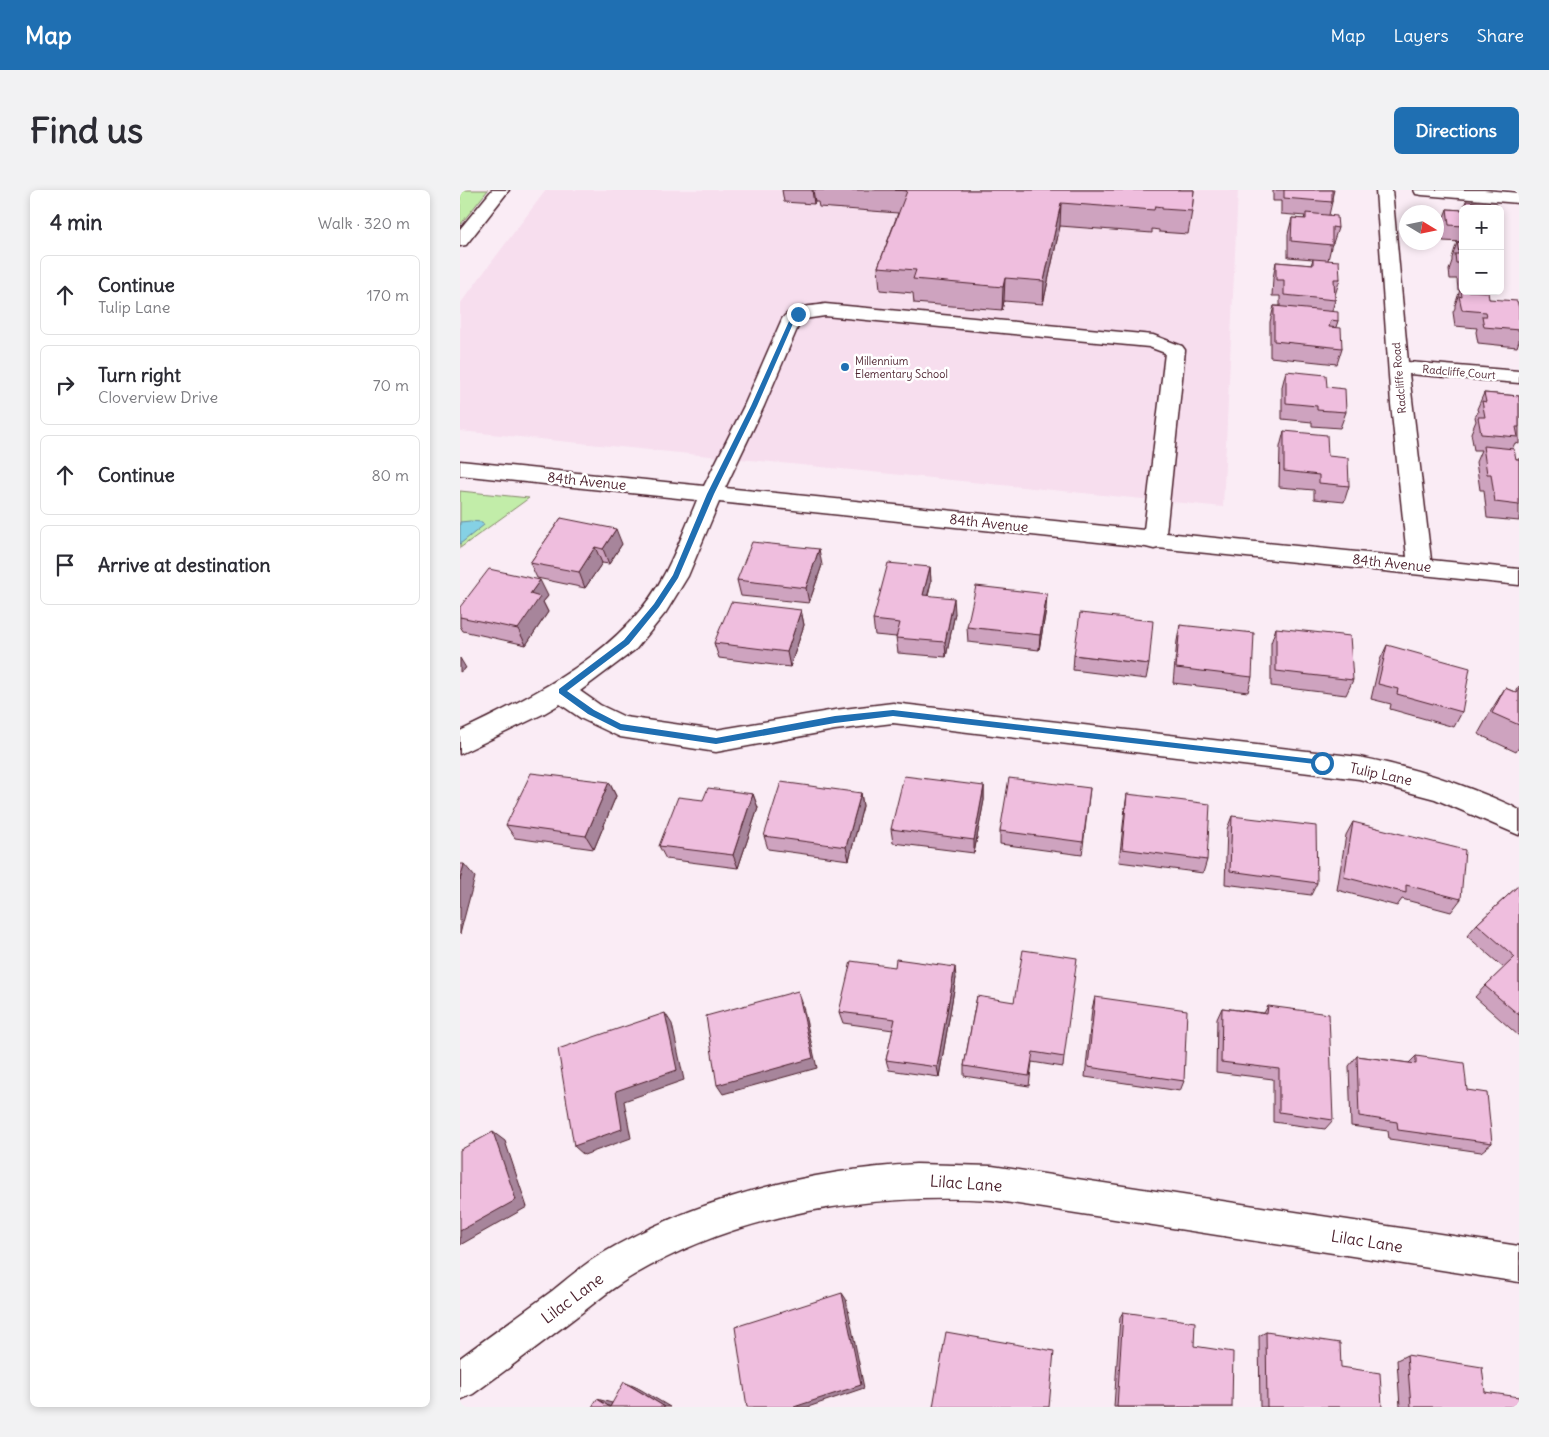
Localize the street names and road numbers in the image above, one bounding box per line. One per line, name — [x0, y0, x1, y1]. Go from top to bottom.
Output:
street label: Radcliffe Road — [1389, 341, 1409, 414]
street label: Radcliffe Court — [1422, 362, 1497, 382]
street label: 84th Avenue — [547, 468, 627, 494]
street label: 84th Avenue — [949, 510, 1029, 536]
street label: 84th Avenue — [1352, 550, 1432, 576]
street label: Tulip Lane — [1348, 759, 1414, 789]
street label: Lilac Lane — [929, 1170, 1003, 1196]
street label: Lilac Lane — [1330, 1225, 1404, 1257]
street label: Lilac Lane — [537, 1268, 607, 1328]

